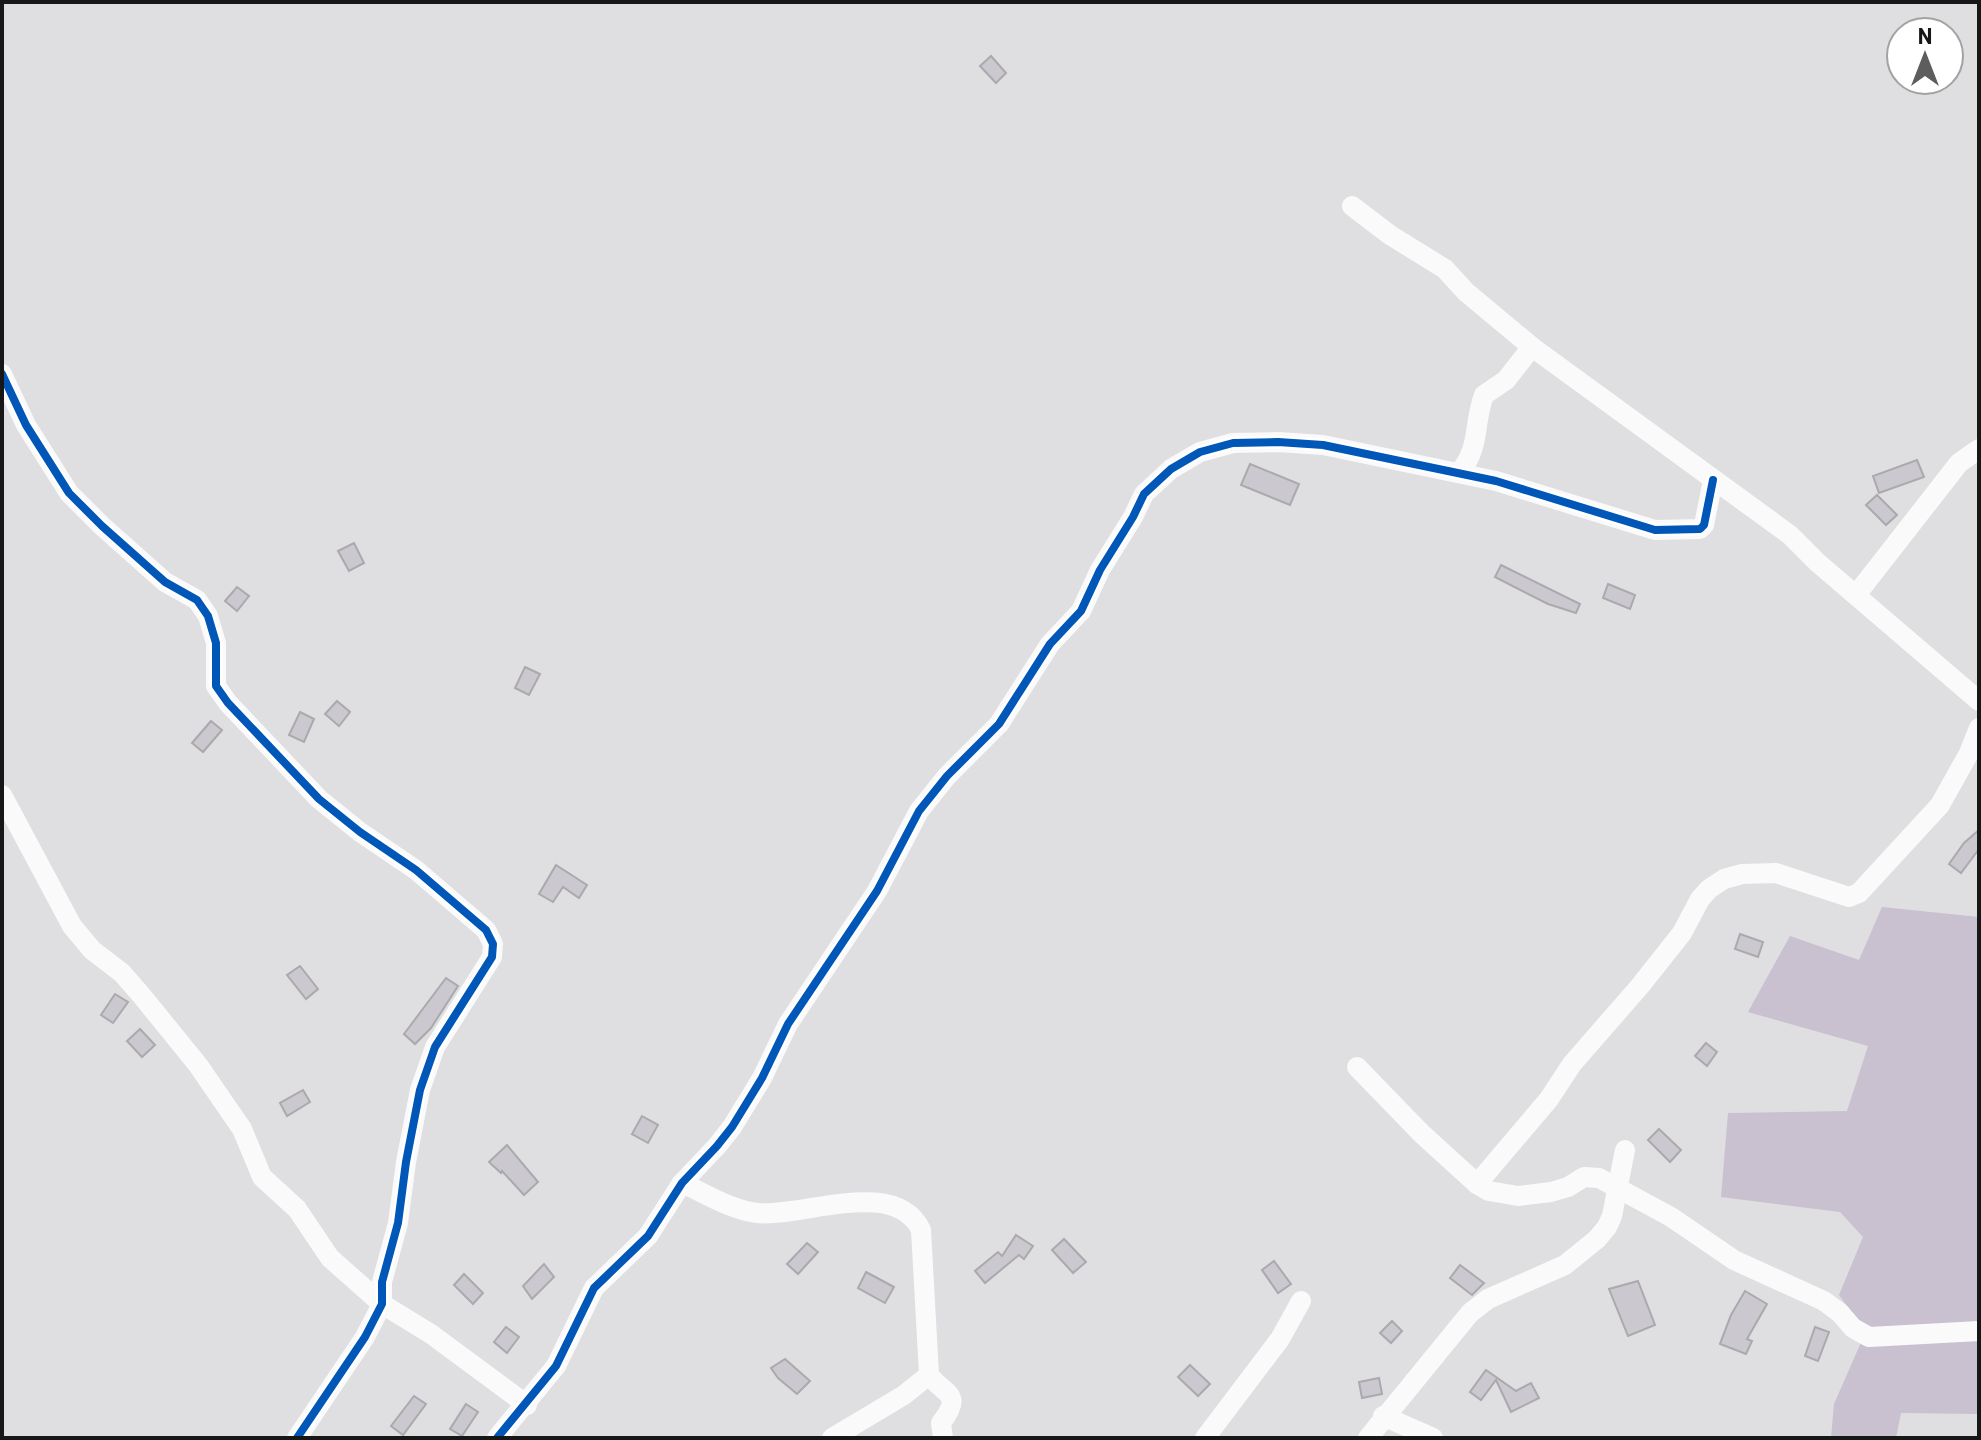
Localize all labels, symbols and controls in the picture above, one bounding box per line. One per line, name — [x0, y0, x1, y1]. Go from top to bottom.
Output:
north arrow — [1885, 16, 1965, 96]
text: N — [1918, 22, 1932, 48]

